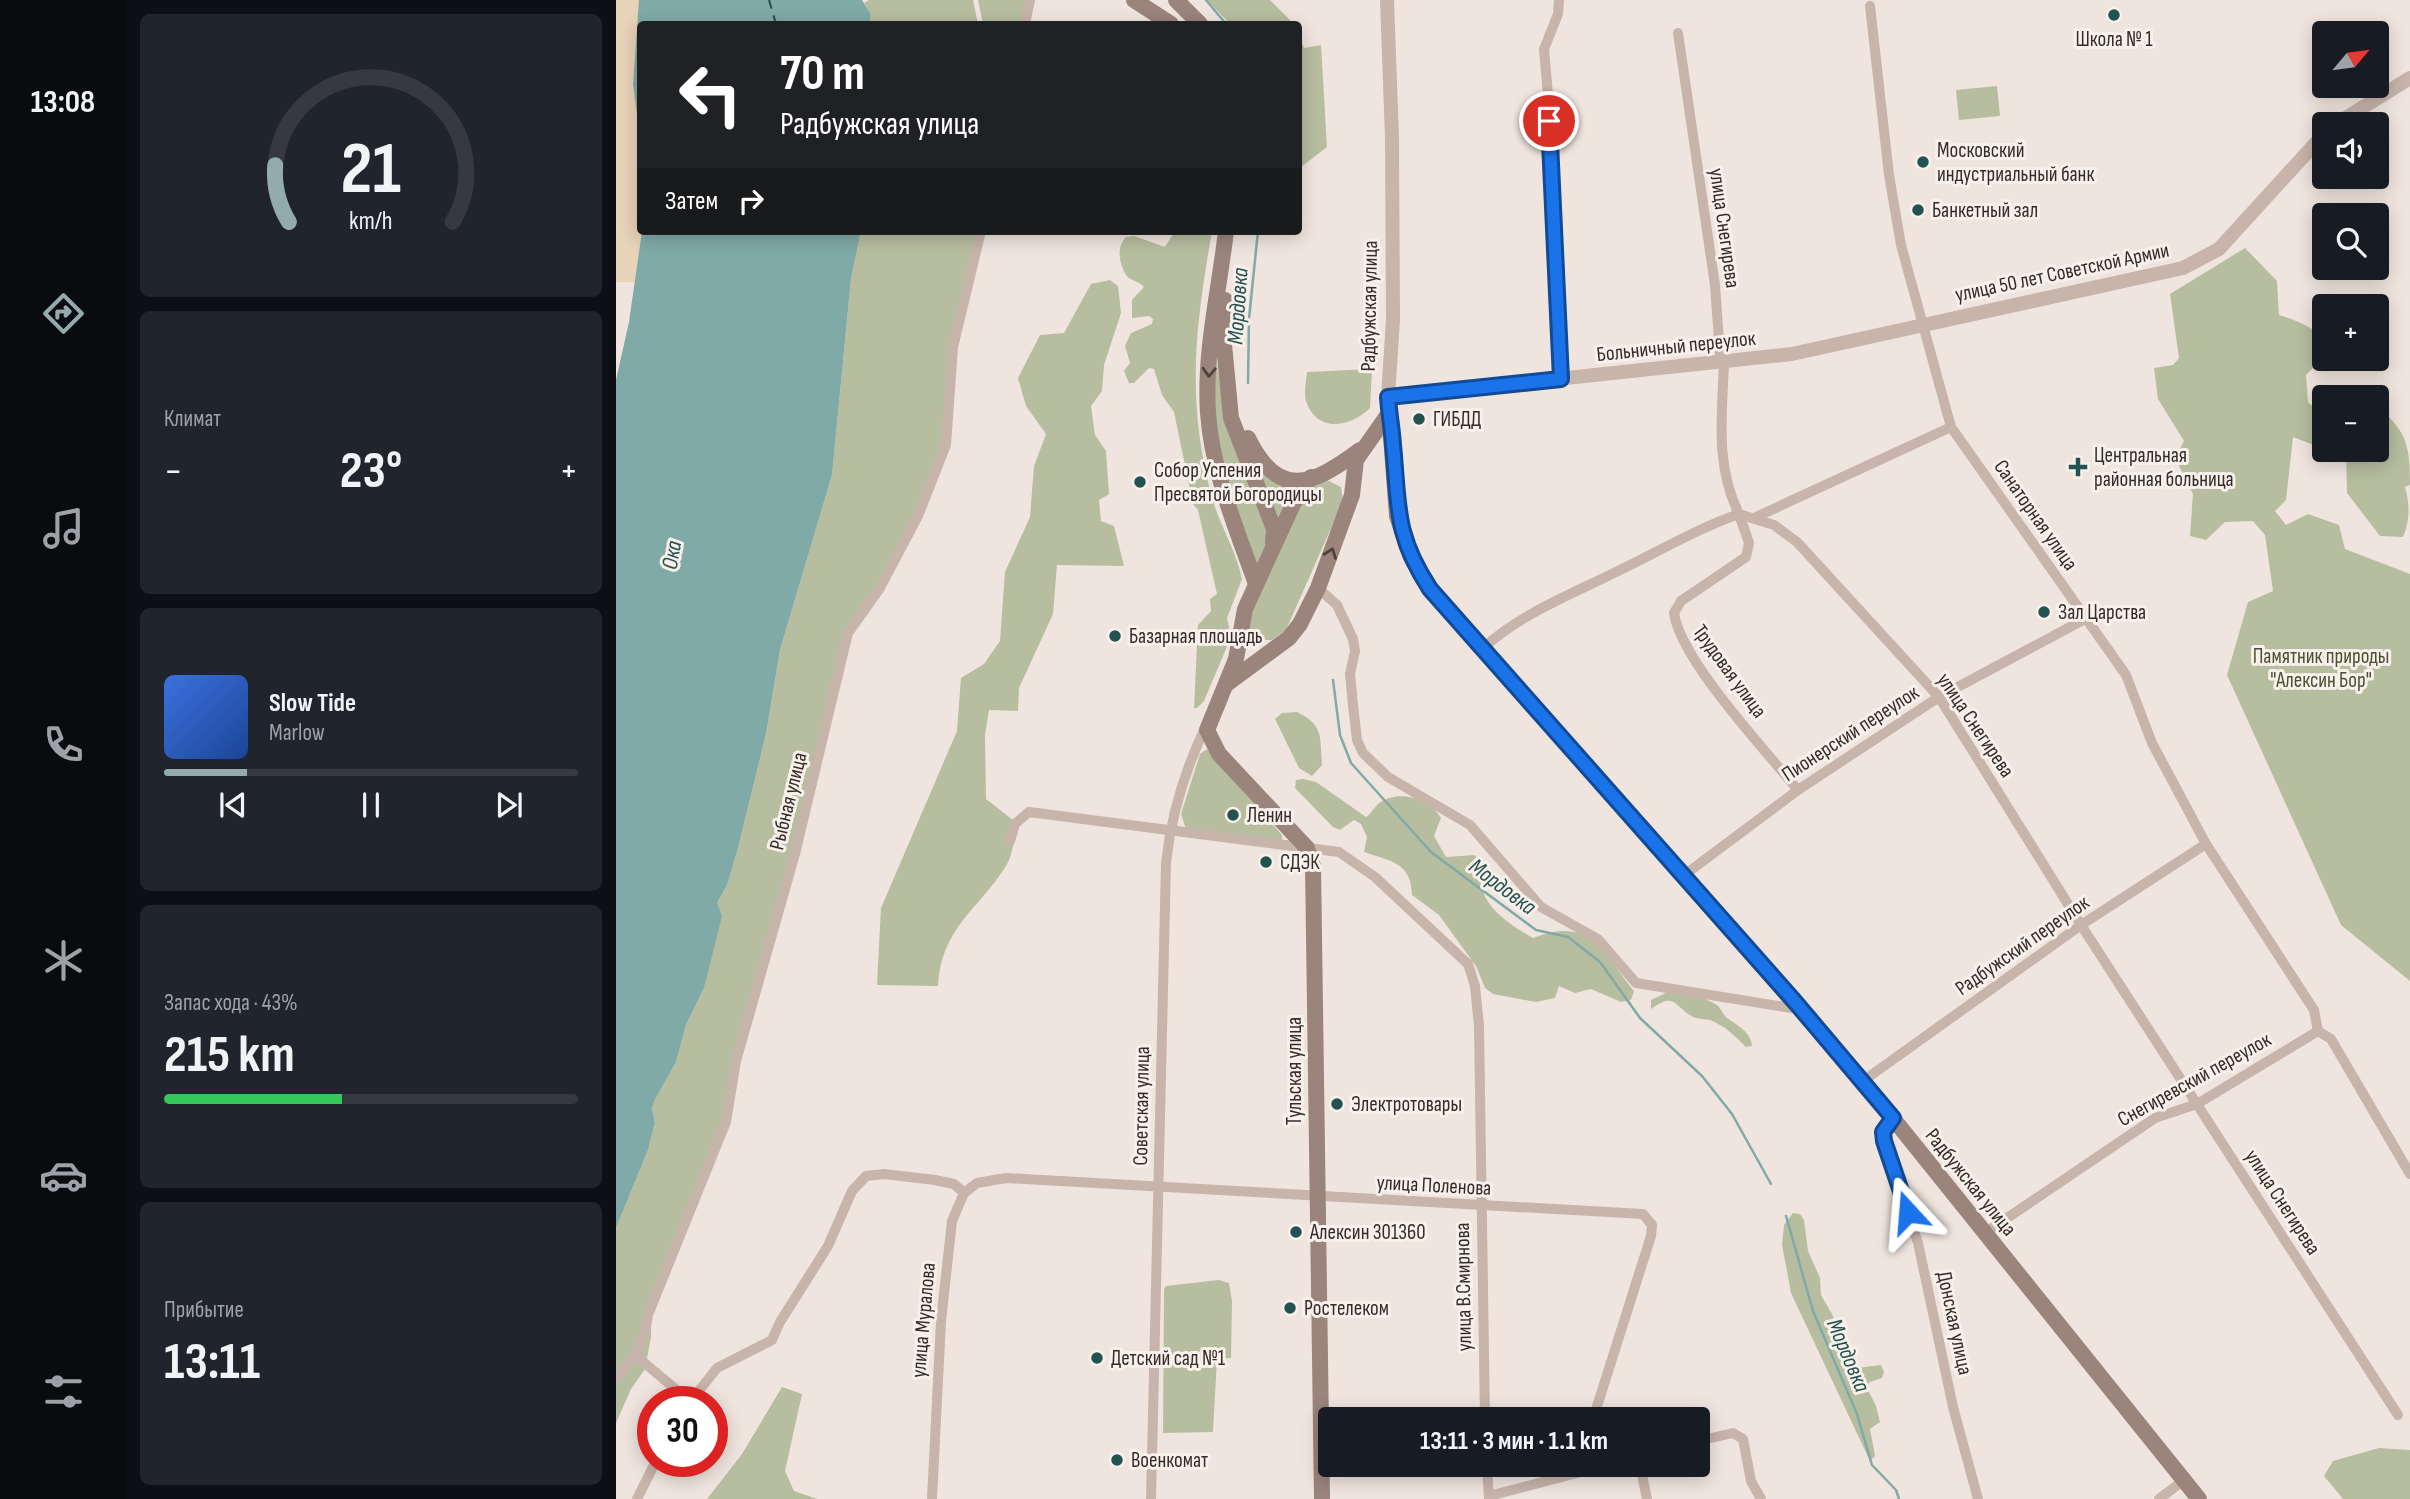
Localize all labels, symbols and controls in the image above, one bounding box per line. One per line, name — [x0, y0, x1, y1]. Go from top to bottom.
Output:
marker: Школа № 1 — [2106, 7, 2122, 23]
north arrow — [2312, 21, 2389, 98]
map controls — [2312, 21, 2389, 462]
place label: Школа № 1 — [2075, 27, 2153, 52]
text: 70 m — [780, 45, 865, 104]
icon: left — [665, 49, 756, 140]
text: 13:08 — [31, 83, 95, 122]
pin — [1519, 91, 1579, 151]
icon: arrive — [1530, 102, 1568, 140]
text: Радбужская улица — [780, 105, 979, 144]
button: sound — [2312, 112, 2389, 189]
text: 21 — [341, 126, 401, 214]
place label: Московский индустриальный банк — [1937, 138, 2094, 187]
marker: Московский индустриальный банк — [1915, 154, 1931, 170]
street label: улица Снегирева — [1704, 167, 1745, 289]
icon: right — [732, 182, 770, 220]
text: Затем — [665, 186, 718, 217]
place label: Банкетный зал — [1932, 198, 2038, 223]
marker: Банкетный зал — [1910, 202, 1926, 218]
button: search — [2312, 203, 2389, 280]
text: km/h — [349, 205, 393, 236]
street label: улица 50 лет Советской Армии — [1953, 238, 2171, 307]
street label: Радбужская улица — [1356, 240, 1383, 372]
water label: Мордовка — [1221, 266, 1255, 345]
icon: directions — [39, 289, 88, 338]
button: + — [2312, 294, 2389, 371]
street label: Больничный переулок — [1595, 326, 1757, 367]
one-way arrow — [1201, 366, 1216, 377]
button: − — [2312, 385, 2389, 462]
text: Климат — [164, 405, 221, 433]
place label: ГИБДД — [1433, 407, 1481, 432]
marker: ГИБДД — [1411, 411, 1427, 427]
text: 23° — [340, 440, 402, 503]
place label: Центральная районная больница — [2094, 443, 2234, 492]
text: − — [164, 449, 183, 494]
text: + — [559, 449, 578, 494]
street label: Санаторная улица — [1988, 455, 2083, 575]
marker: Центральная районная больница — [2068, 457, 2088, 477]
place label: Собор Успения Пресвятой Богородицы — [1154, 458, 1322, 507]
marker: Собор Успения Пресвятой Богородицы — [1132, 474, 1148, 490]
icon: music — [39, 504, 88, 553]
water label: Ока — [656, 538, 688, 572]
one-way arrow — [1323, 547, 1337, 559]
place label: Зал Царства — [2058, 600, 2146, 625]
marker: Зал Царства — [2036, 604, 2052, 620]
street label: Трудовая улица — [1687, 620, 1772, 723]
place label: Базарная площадь — [1129, 624, 1263, 649]
marker: Базарная площадь — [1107, 628, 1123, 644]
park label: Памятник природы "Алексин Бор" — [2253, 644, 2389, 693]
street label: улица Снегирева — [1932, 668, 2020, 782]
street label: Пионерский переулок — [1777, 680, 1923, 787]
text: Slow Tide — [269, 688, 356, 719]
text: Marlow — [269, 719, 325, 747]
icon: phone — [39, 720, 88, 769]
street label: Рыбная улица — [764, 750, 813, 852]
icon: previous — [214, 786, 252, 824]
icon: pause — [352, 786, 390, 824]
icon: next — [490, 786, 528, 824]
place label: Ленин — [1247, 803, 1292, 828]
marker: Ленин — [1225, 807, 1241, 823]
place label: СДЭК — [1280, 850, 1320, 875]
water label: Мордовка — [1463, 852, 1542, 922]
marker: СДЭК — [1258, 854, 1274, 870]
street label: Радбужский переулок — [1951, 890, 2094, 1001]
icon: climate — [39, 936, 88, 985]
text: Запас хода · 43% — [164, 989, 298, 1017]
street label: Тульская улица — [1282, 1017, 1307, 1125]
text: 215 km — [164, 1024, 295, 1087]
street label: Снегиревский переулок — [2113, 1027, 2275, 1132]
street label: Советская улица — [1128, 1046, 1155, 1166]
place label: Электротовары — [1351, 1092, 1462, 1117]
marker: Электротовары — [1329, 1096, 1345, 1112]
street label: Радбужская улица — [1920, 1124, 2021, 1241]
street label: улица Снегирева — [2239, 1145, 2326, 1260]
icon: car — [39, 1151, 88, 1200]
street label: улица Поленова — [1376, 1170, 1492, 1201]
position arrow — [1871, 1175, 1945, 1249]
place label: Алексин 301360 — [1309, 1220, 1426, 1245]
street label: улица В.Смирнова — [1450, 1222, 1477, 1352]
marker: Алексин 301360 — [1288, 1224, 1304, 1240]
street label: улица Муралова — [906, 1261, 941, 1379]
street label: Донская улица — [1931, 1269, 1978, 1377]
text: Прибытие — [164, 1296, 244, 1324]
place label: Ростелеком — [1304, 1296, 1389, 1321]
marker: Ростелеком — [1282, 1300, 1298, 1316]
water label: Мордовка — [1820, 1315, 1876, 1397]
text: 13:11 — [164, 1331, 260, 1394]
place label: Детский сад №1 — [1111, 1346, 1226, 1371]
marker: Детский сад №1 — [1089, 1350, 1105, 1366]
icon: filters — [39, 1367, 88, 1416]
speed limit sign: 30 — [637, 1386, 728, 1477]
text: 13:11 · 3 мин · 1.1 km — [1420, 1426, 1608, 1457]
place label: Военкомат — [1131, 1448, 1208, 1473]
marker: Военкомат — [1109, 1452, 1125, 1468]

